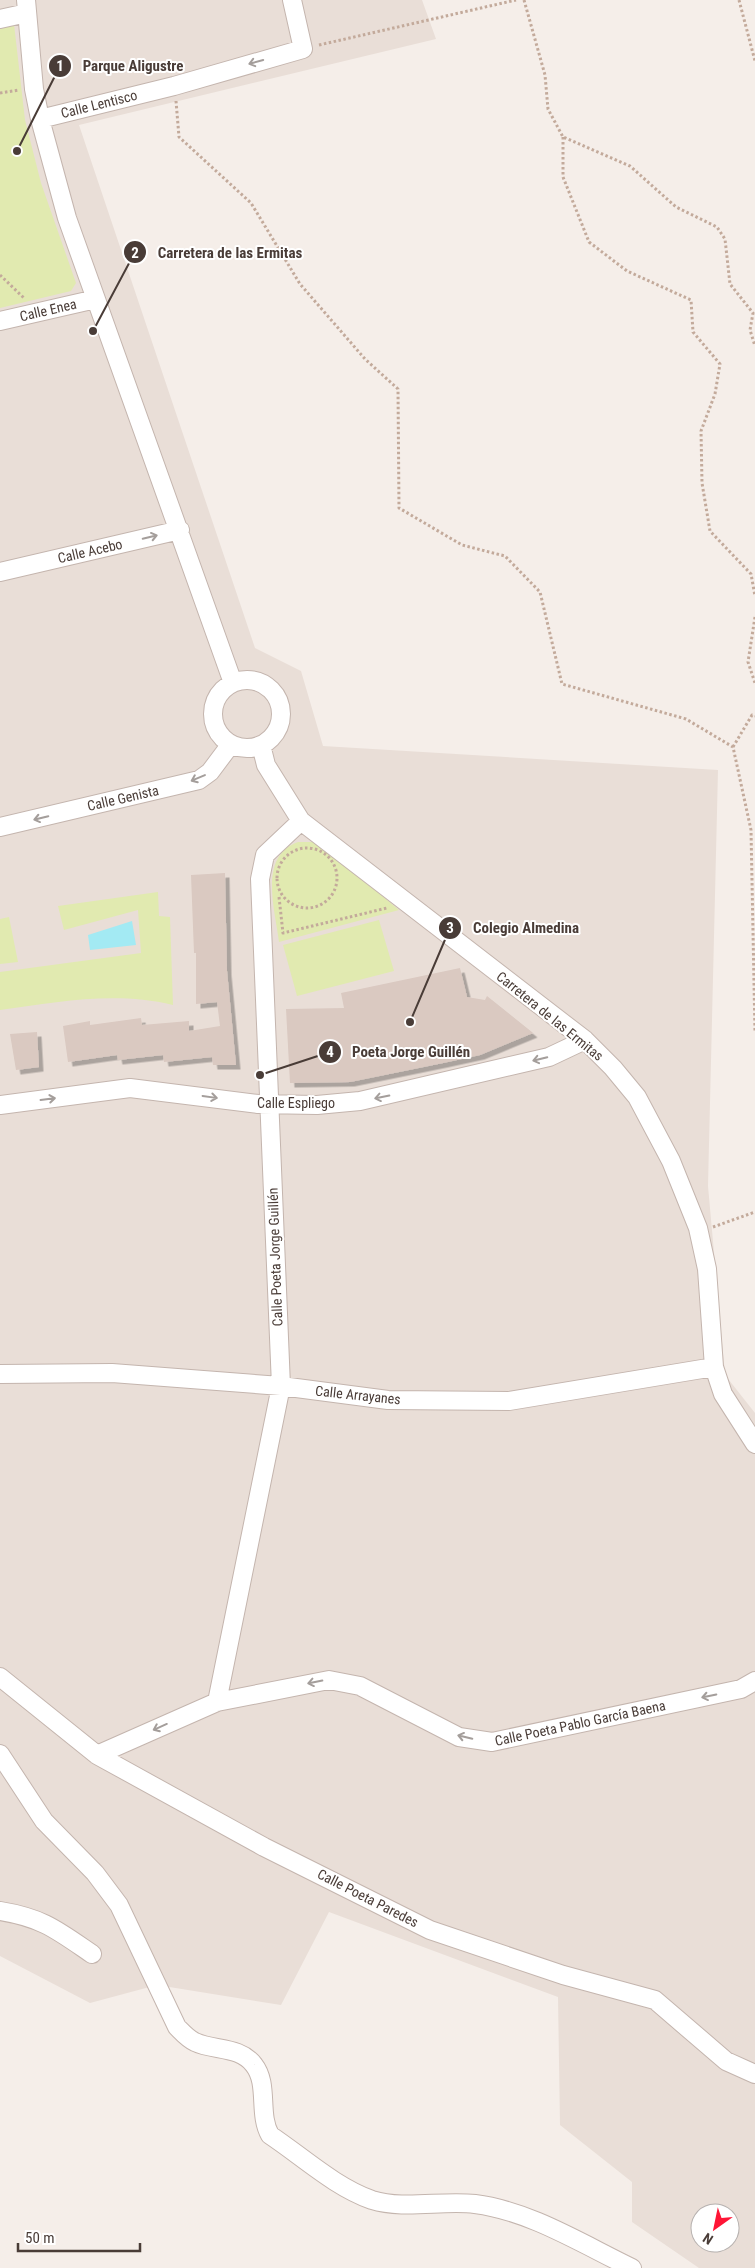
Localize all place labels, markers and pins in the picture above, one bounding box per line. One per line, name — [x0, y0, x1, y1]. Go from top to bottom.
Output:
callout: Parque Aligustre — [48, 51, 194, 81]
callout: Carretera de las Ermitas — [123, 237, 312, 267]
callout: Colegio Almedina — [438, 913, 588, 943]
callout: Poeta Jorge Guillén — [317, 1037, 480, 1067]

